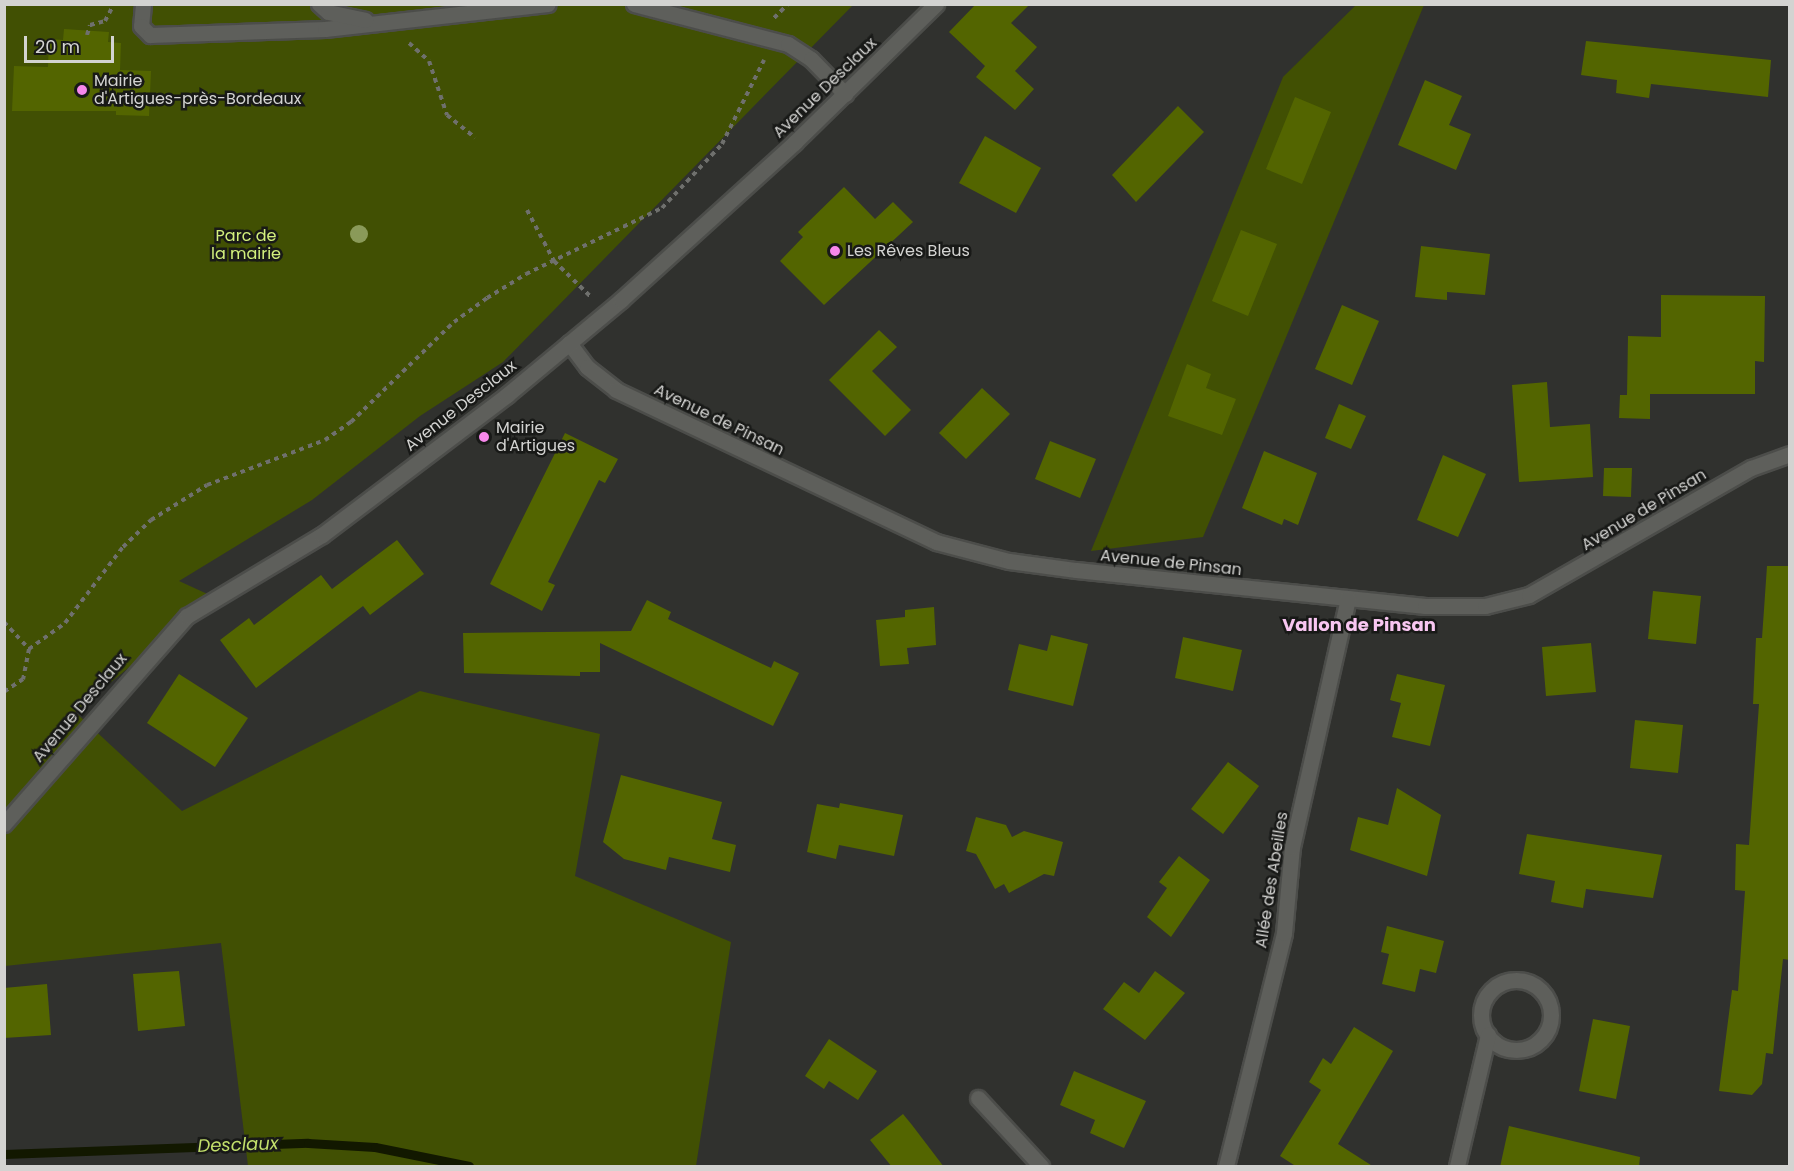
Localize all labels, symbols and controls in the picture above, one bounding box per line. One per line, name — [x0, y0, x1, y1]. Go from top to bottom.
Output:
scale bar — [27, 24, 117, 62]
text: 20 m — [35, 34, 80, 59]
street label: Avenue Desclaux — [769, 34, 881, 142]
place label: Mairie d'Artigues-près-Bordeaux — [94, 71, 301, 109]
marker: Mairie d'Artigues-près-Bordeaux — [75, 83, 89, 97]
park label: Parc de la mairie — [211, 226, 281, 264]
place label: Les Rêves Bleus — [847, 241, 970, 261]
marker: Les Rêves Bleus — [828, 244, 842, 258]
street label: Avenue Desclaux — [401, 356, 521, 456]
street label: Avenue de Pinsan — [651, 380, 787, 460]
place label: Mairie d'Artigues — [496, 418, 575, 456]
marker: Mairie d'Artigues — [477, 430, 491, 444]
street label: Avenue de Pinsan — [1578, 465, 1710, 555]
street label: Avenue de Pinsan — [1099, 546, 1243, 580]
district label: Vallon de Pinsan — [1282, 614, 1436, 636]
street label: Avenue Desclaux — [29, 650, 131, 766]
street label: Allée des Abeilles — [1252, 810, 1292, 950]
water label: Desclaux — [197, 1133, 279, 1157]

